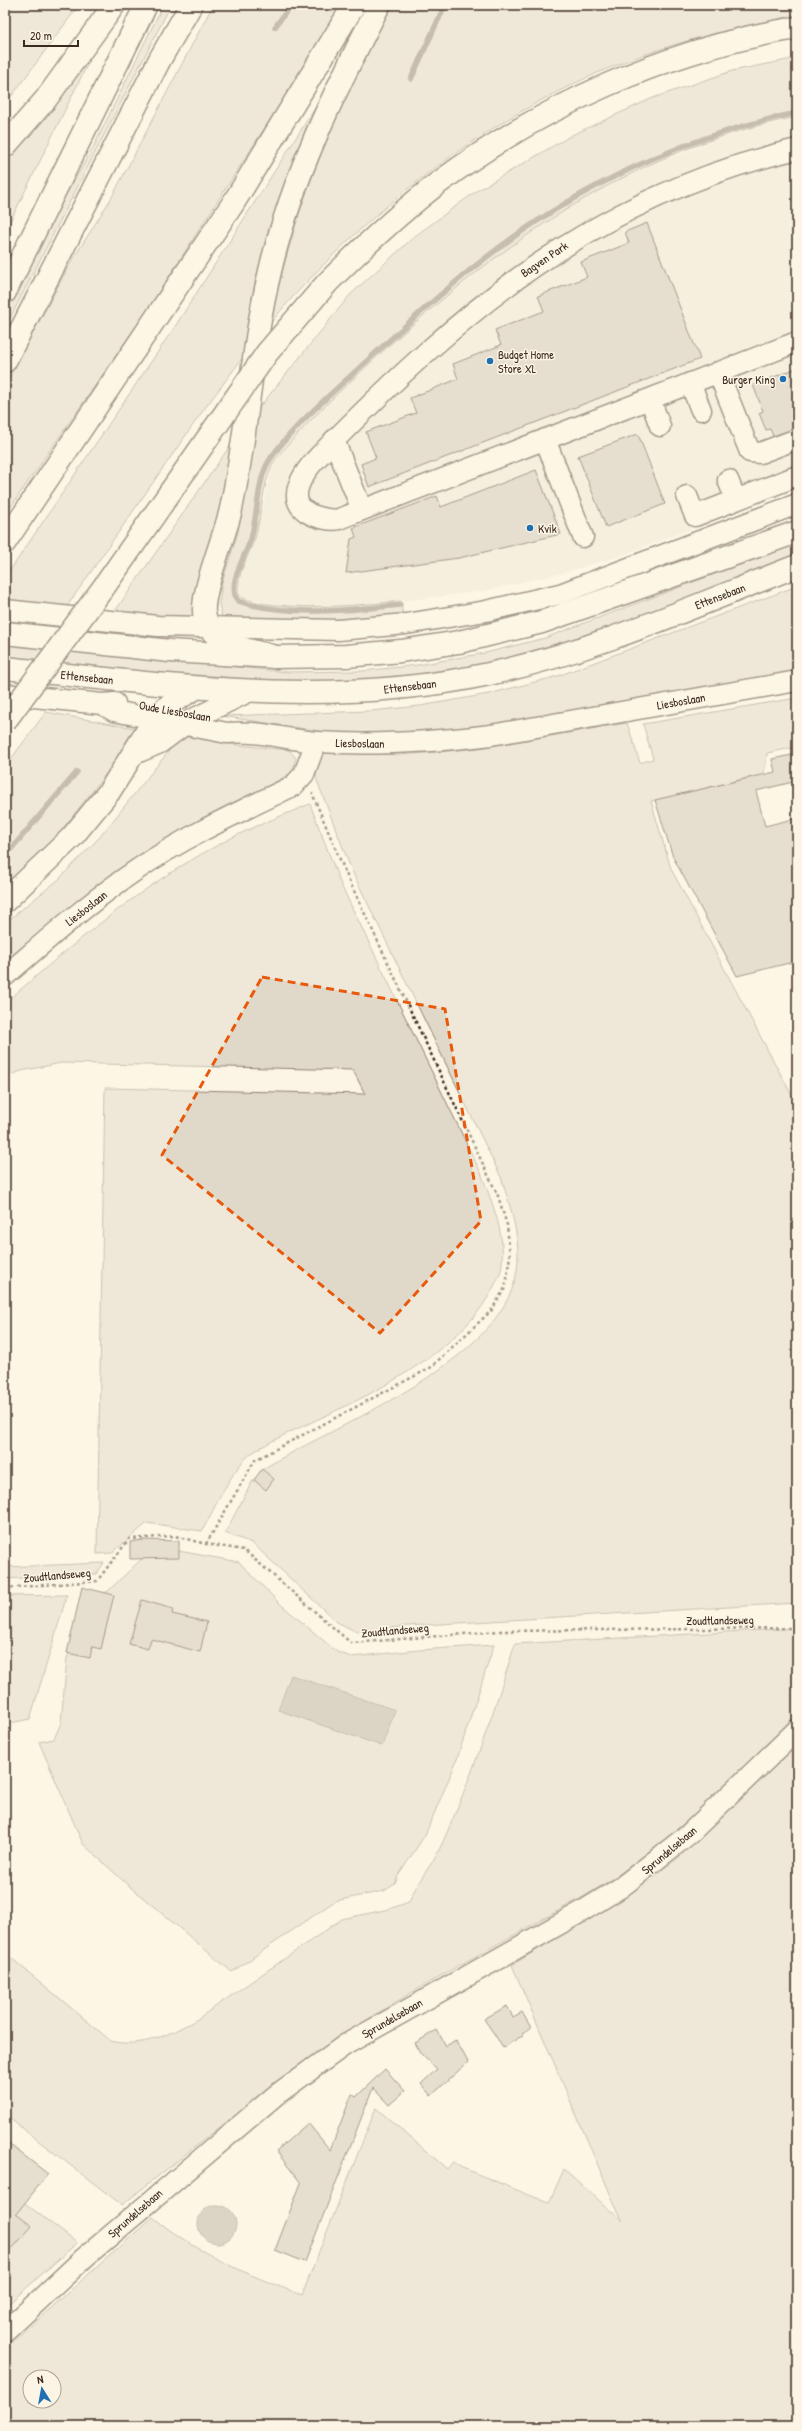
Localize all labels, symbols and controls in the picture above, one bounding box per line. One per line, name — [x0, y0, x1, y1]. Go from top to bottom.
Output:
scale bar — [24, 22, 78, 48]
text: 20 m — [30, 27, 52, 44]
street label: Bagven Park — [517, 237, 571, 281]
place label: Budget Home Store XL — [498, 346, 554, 377]
marker: Budget Home Store XL — [485, 356, 495, 366]
place label: Burger King — [722, 371, 775, 388]
marker: Burger King — [778, 374, 788, 384]
place label: Kvik — [538, 520, 557, 537]
marker: Kvik — [525, 523, 535, 533]
street label: Ettensebaan — [692, 579, 748, 613]
street label: Ettensebaan — [60, 666, 114, 688]
street label: Ettensebaan — [383, 674, 437, 698]
street label: Liesboslaan — [655, 688, 707, 714]
street label: Oude Liesboslaan — [138, 696, 212, 726]
street label: Liesboslaan — [335, 734, 385, 752]
street label: Liesboslaan — [61, 886, 111, 930]
street label: Zoudtlandseweg — [23, 1564, 91, 1586]
street label: Zoudtlandseweg — [686, 1611, 754, 1629]
street label: Zoudtlandseweg — [361, 1619, 429, 1641]
street label: Sprundelsebaan — [638, 1822, 700, 1878]
street label: Sprundelsebaan — [359, 1994, 425, 2042]
street label: Sprundelsebaan — [104, 2185, 166, 2241]
north arrow — [22, 2369, 62, 2409]
text: N — [36, 2372, 44, 2387]

